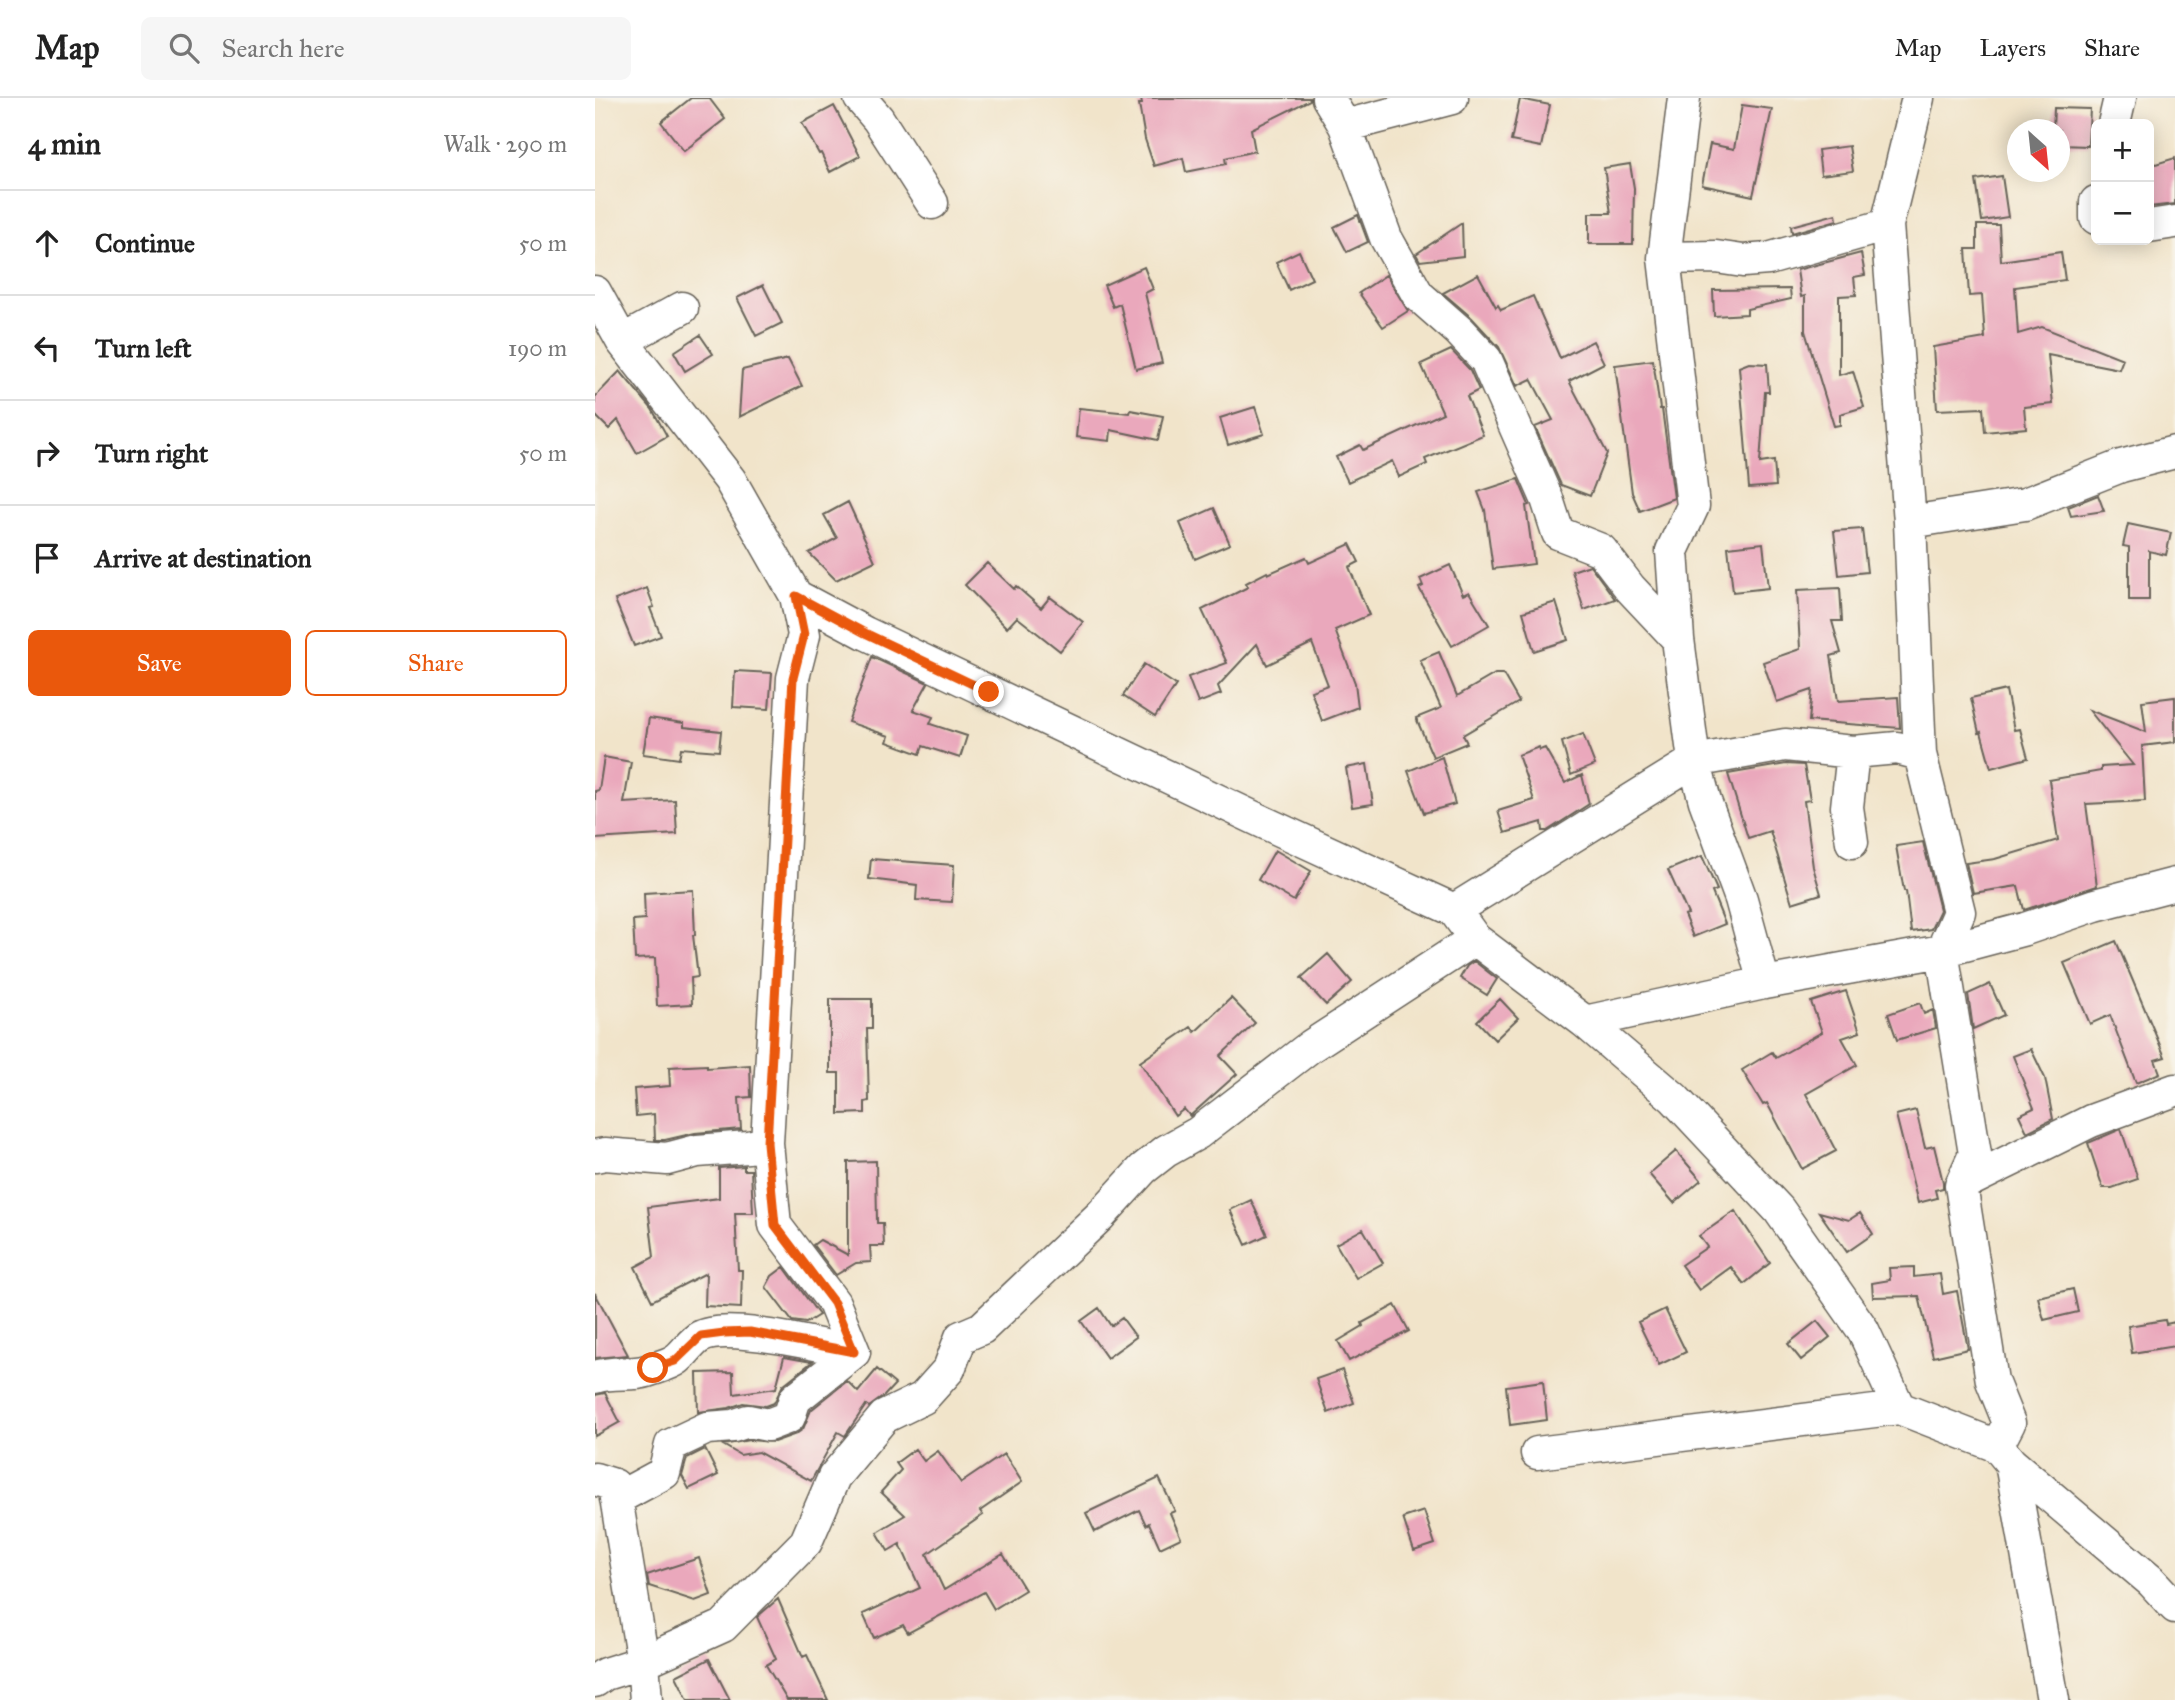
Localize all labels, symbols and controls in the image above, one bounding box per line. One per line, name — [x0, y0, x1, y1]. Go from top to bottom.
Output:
search box — [141, 17, 631, 80]
text: Map — [35, 28, 99, 68]
icon: search — [165, 29, 203, 67]
text: Search here — [221, 32, 345, 64]
text: Map — [1895, 33, 1942, 63]
text: Layers — [1980, 33, 2046, 63]
text: Share — [2084, 33, 2140, 63]
north arrow — [2007, 119, 2070, 182]
map controls — [2091, 119, 2154, 245]
button: + — [2091, 119, 2154, 182]
text: 4 min — [28, 126, 101, 162]
text: Walk · 290 m — [443, 130, 567, 158]
button: − — [2091, 182, 2154, 245]
icon: ahead — [28, 224, 66, 262]
text: Continue — [95, 227, 195, 259]
text: 50 m — [519, 229, 567, 257]
icon: left — [28, 329, 66, 367]
text: Turn left — [95, 332, 191, 364]
text: 190 m — [508, 334, 567, 362]
icon: right — [28, 434, 66, 472]
text: Turn right — [95, 437, 208, 469]
text: 50 m — [519, 439, 567, 467]
icon: arrive — [28, 539, 66, 577]
text: Arrive at destination — [95, 542, 312, 574]
button: Save — [28, 630, 291, 696]
button: Share — [305, 630, 567, 696]
route end — [973, 676, 1004, 707]
route start — [637, 1352, 668, 1383]

